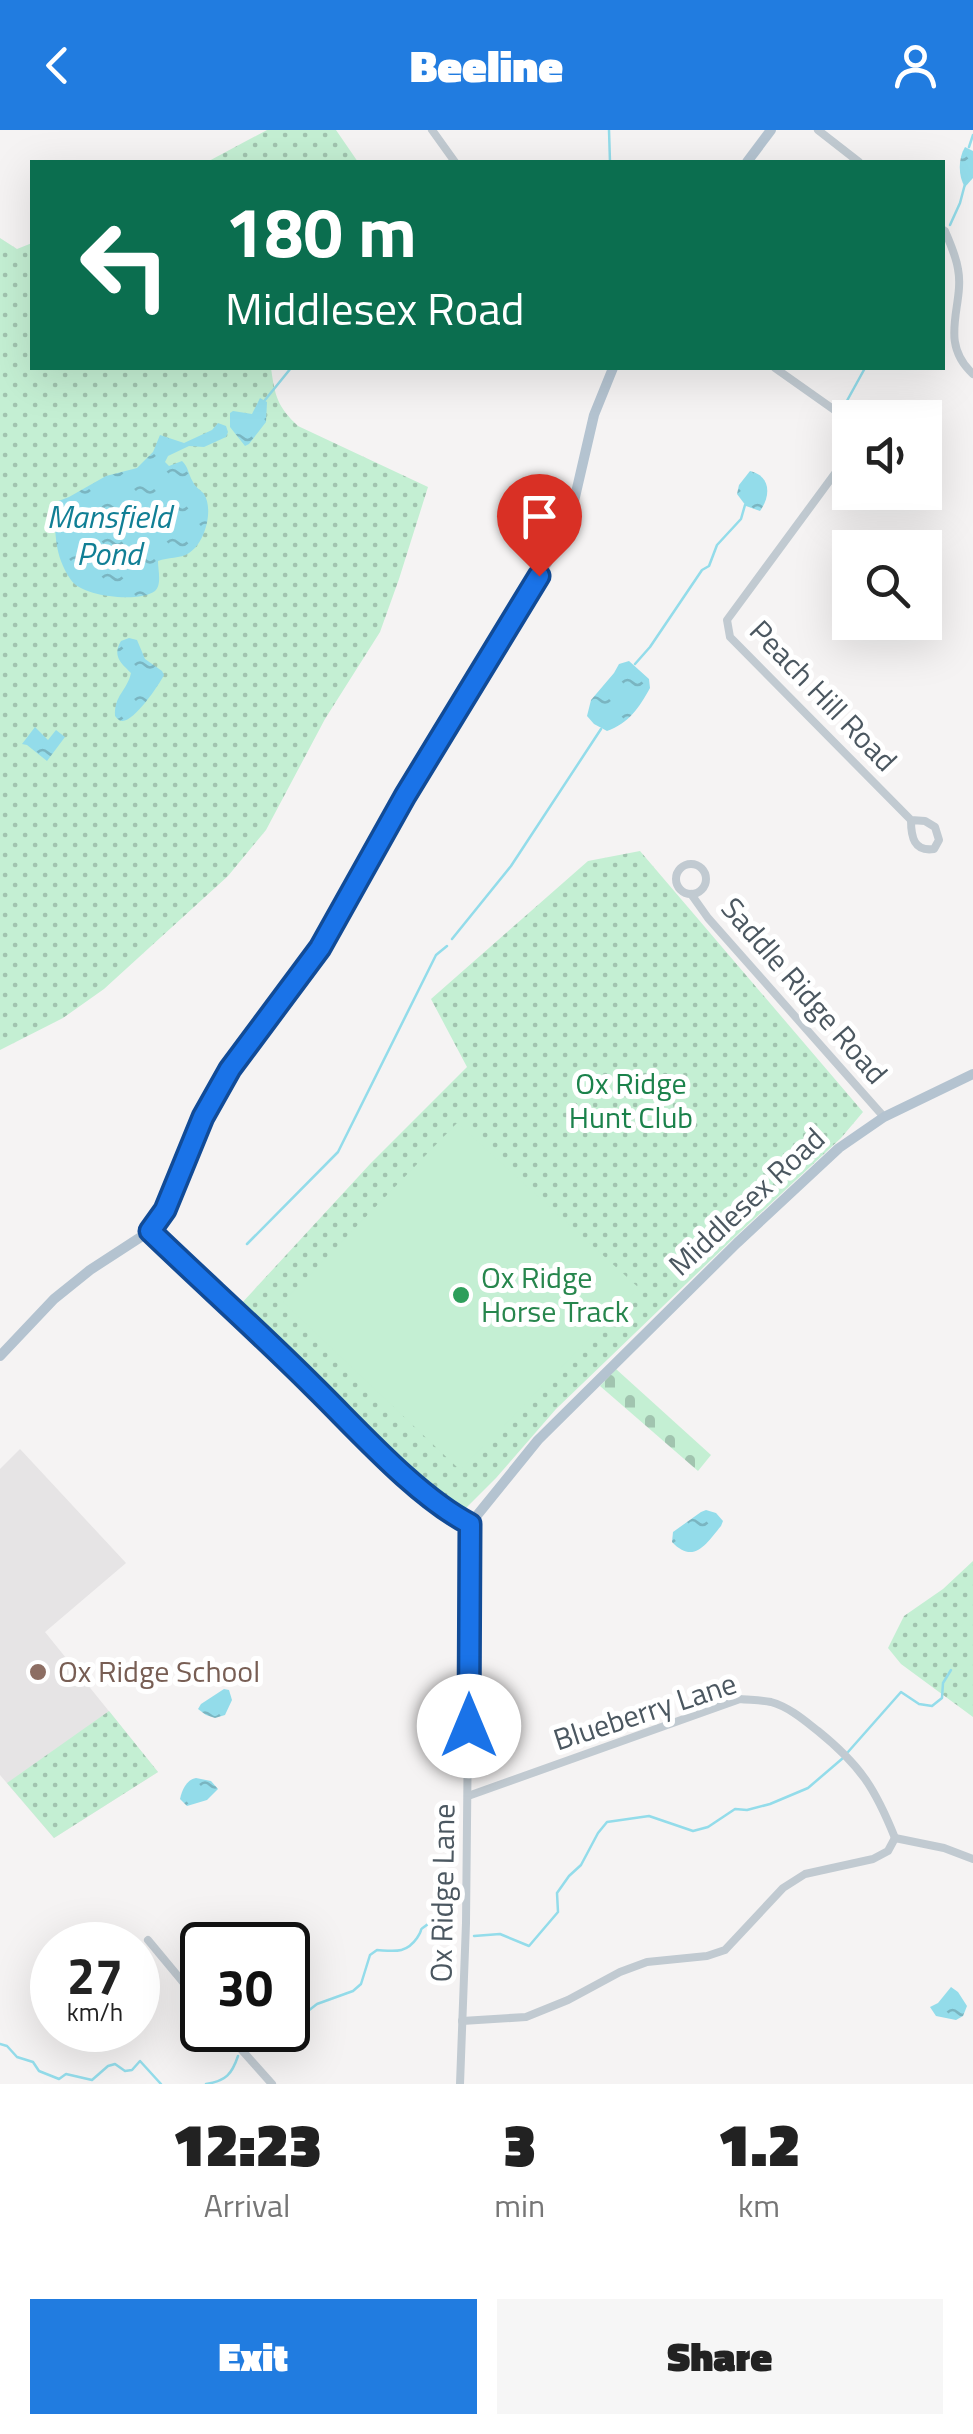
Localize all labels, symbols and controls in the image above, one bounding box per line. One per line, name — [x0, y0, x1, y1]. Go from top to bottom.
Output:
text: Beeline — [410, 31, 563, 99]
icon: back — [30, 38, 85, 93]
icon: person — [888, 38, 943, 93]
text: 180 m — [225, 178, 417, 284]
icon: left — [60, 200, 190, 330]
text: Middlesex Road — [225, 274, 525, 342]
map controls — [832, 400, 942, 640]
button: sound — [832, 400, 942, 510]
pin — [497, 474, 582, 577]
icon: arrive — [512, 489, 567, 544]
water label: Mansfield Pond — [47, 492, 175, 577]
button: search — [832, 530, 942, 640]
street label: Peach Hill Road — [739, 609, 908, 782]
street label: Saddle Ridge Road — [710, 887, 899, 1094]
park label: Ox Ridge Hunt Club — [569, 1060, 693, 1140]
street label: Middlesex Road — [658, 1116, 835, 1286]
place label: Ox Ridge Horse Track — [481, 1254, 629, 1334]
marker: Ox Ridge Horse Track — [450, 1284, 472, 1306]
place label: Ox Ridge School — [58, 1648, 260, 1694]
street label: Blueberry Lane — [547, 1660, 742, 1762]
marker: Ox Ridge School — [27, 1661, 49, 1683]
position arrow — [417, 1674, 521, 1778]
street label: Ox Ridge Lane — [417, 1803, 467, 1983]
speed limit sign: 30 — [180, 1922, 310, 2052]
text: 27 — [67, 1937, 123, 2013]
text: km/h — [67, 1993, 123, 2031]
text: 12:23 — [172, 2098, 322, 2189]
text: 3 — [503, 2098, 536, 2189]
text: 1.2 — [718, 2098, 801, 2189]
text: Arrival — [204, 2181, 290, 2229]
text: min — [494, 2181, 545, 2229]
text: km — [738, 2181, 780, 2229]
button: Exit — [30, 2299, 477, 2414]
button: Share — [497, 2299, 943, 2414]

